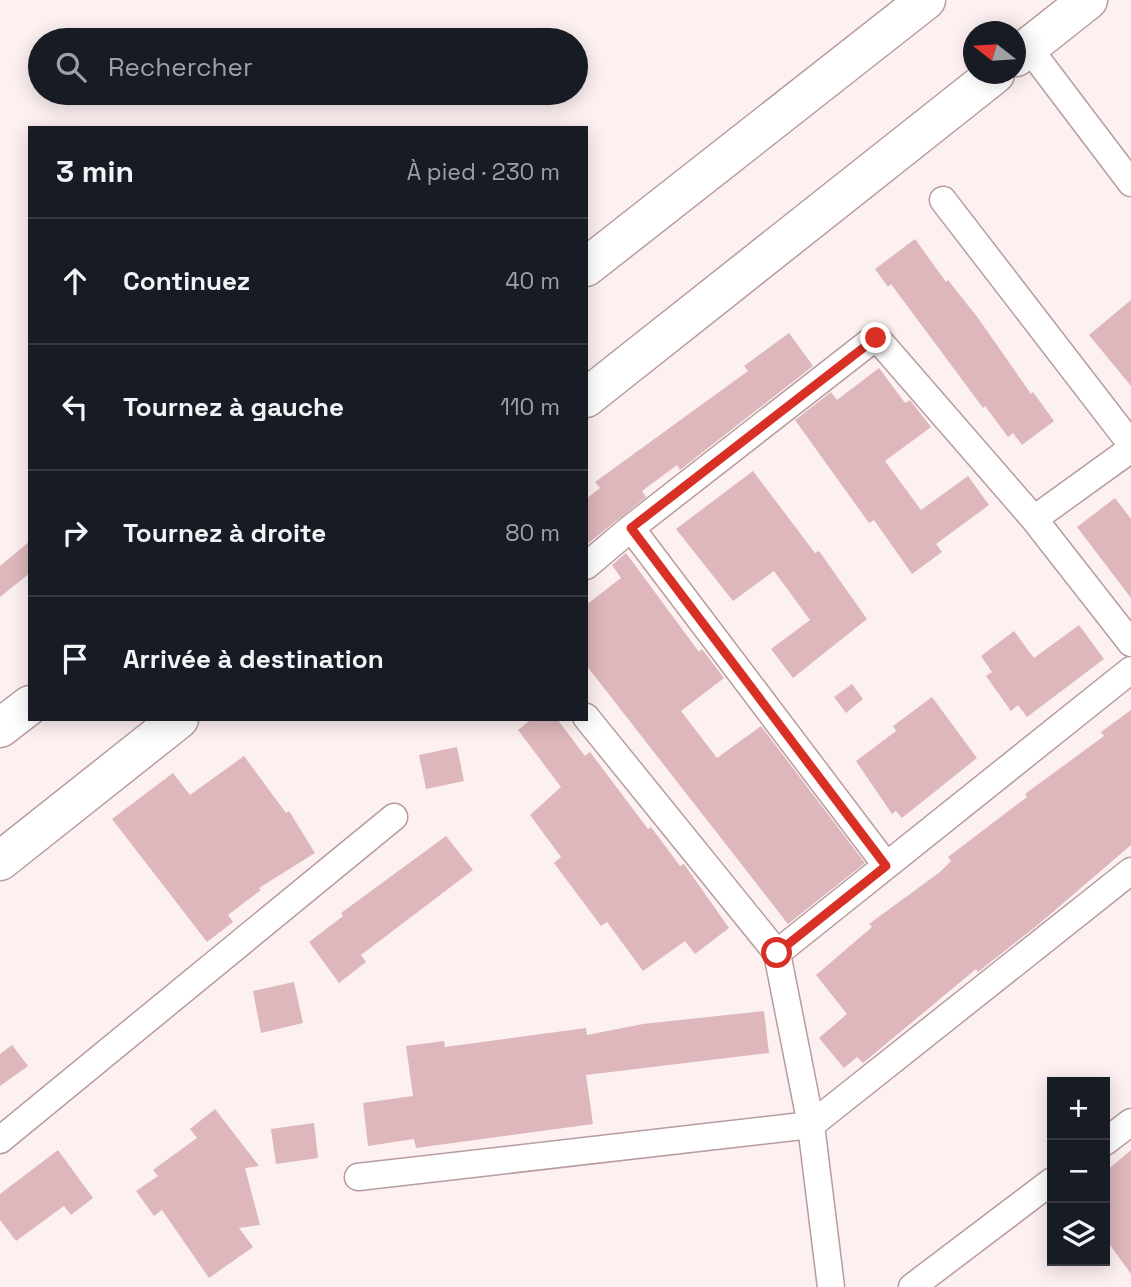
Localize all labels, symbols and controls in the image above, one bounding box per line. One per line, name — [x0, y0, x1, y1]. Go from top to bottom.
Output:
north arrow — [963, 21, 1026, 84]
search box — [28, 28, 588, 105]
icon: search — [52, 48, 90, 86]
text: Rechercher — [108, 50, 253, 84]
text: 3 min — [56, 152, 134, 191]
text: À pied · 230 m — [407, 157, 560, 187]
icon: ahead — [56, 262, 94, 300]
text: Continuez — [123, 264, 250, 298]
text: 40 m — [505, 266, 560, 296]
route end — [860, 322, 891, 353]
icon: left — [56, 388, 94, 426]
text: Tournez à gauche — [123, 390, 344, 424]
text: 110 m — [500, 392, 560, 422]
icon: right — [56, 514, 94, 552]
text: Tournez à droite — [123, 516, 326, 550]
text: 80 m — [505, 518, 560, 548]
icon: arrive — [56, 640, 94, 678]
text: Arrivée à destination — [123, 642, 384, 676]
route start — [761, 937, 792, 968]
map controls — [1047, 1077, 1110, 1266]
button: + — [1047, 1077, 1110, 1140]
button: − — [1047, 1140, 1110, 1203]
button: layers — [1047, 1203, 1110, 1266]

